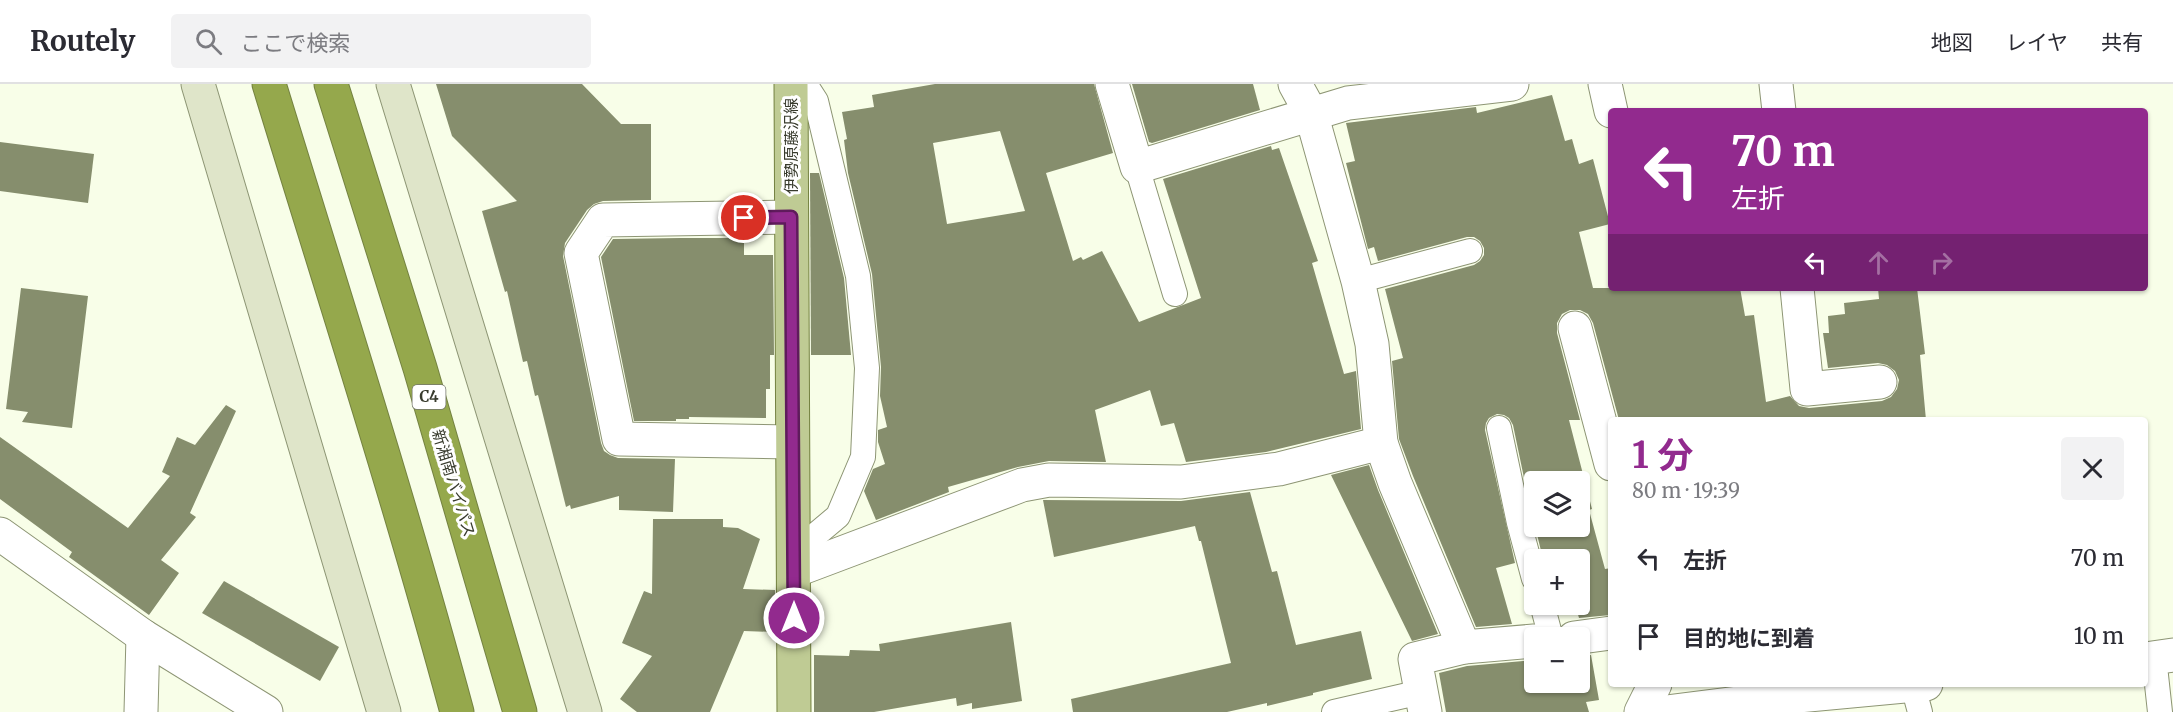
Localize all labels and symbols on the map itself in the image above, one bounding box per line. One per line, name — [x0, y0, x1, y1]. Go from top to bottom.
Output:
street label: 伊勢原藤沢線 — [781, 98, 801, 194]
pin — [718, 192, 769, 243]
road number: C4 — [412, 385, 446, 409]
street label: 新湘南バイパス — [428, 427, 480, 539]
position arrow — [762, 586, 826, 650]

